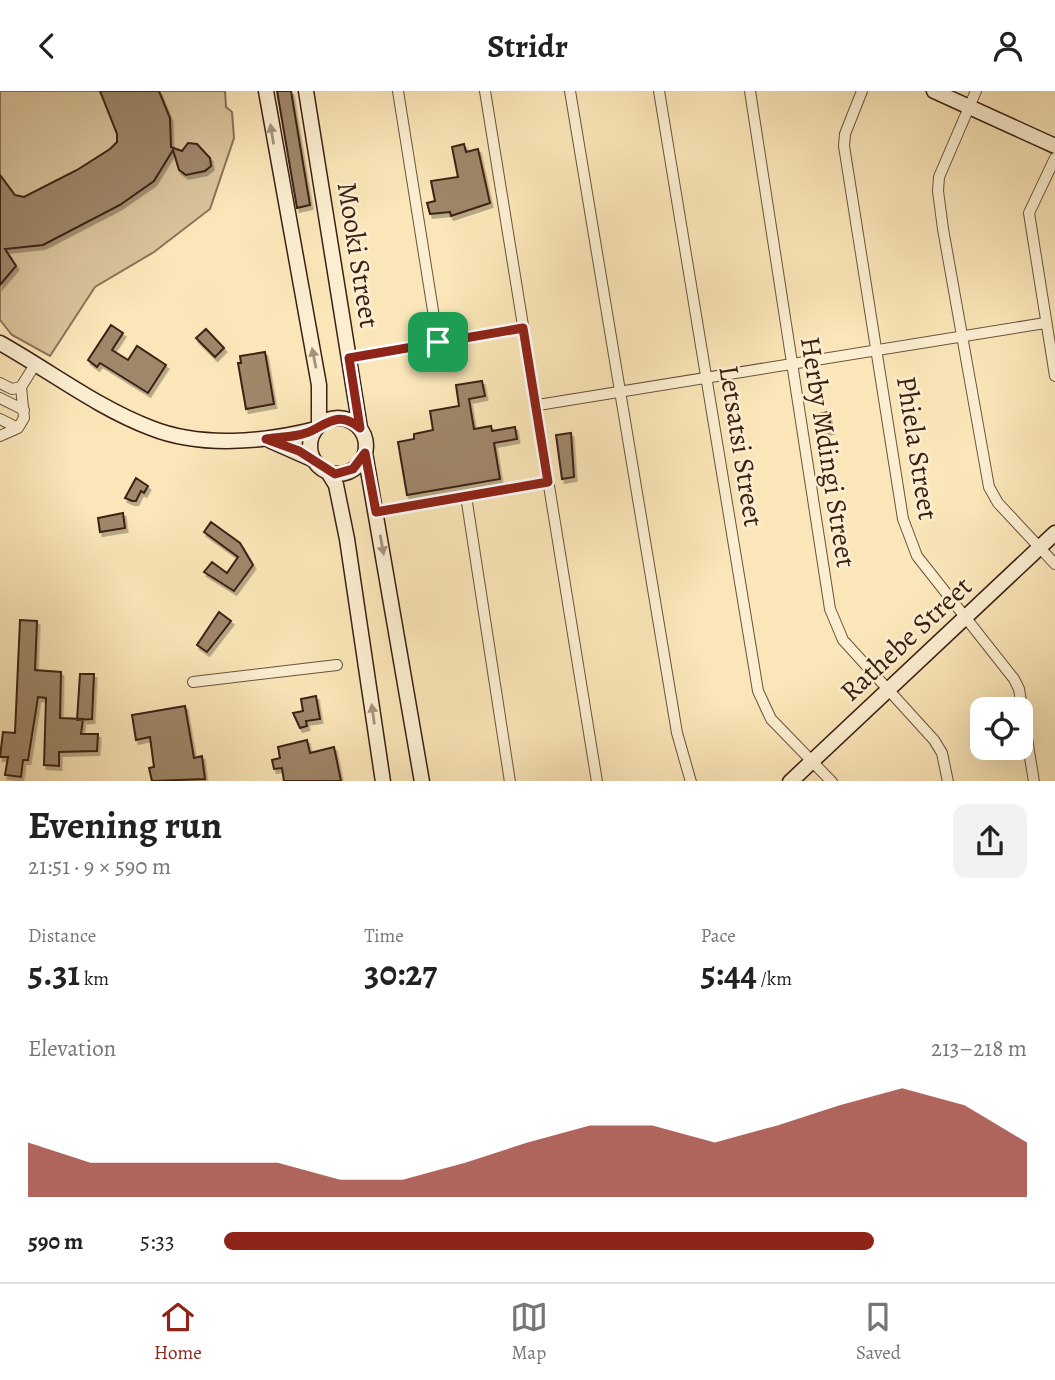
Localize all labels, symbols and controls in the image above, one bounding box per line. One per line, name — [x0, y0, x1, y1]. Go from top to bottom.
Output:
text: Stridr — [487, 24, 568, 68]
icon: back — [28, 27, 66, 65]
icon: person — [989, 27, 1027, 65]
one-way arrow — [266, 123, 277, 145]
street label: Mooki Street — [328, 179, 388, 331]
pin — [408, 312, 468, 372]
icon: arrive — [419, 323, 457, 361]
street label: Herby Mdingi Street — [791, 334, 865, 570]
one-way arrow — [308, 347, 319, 369]
street label: Letsatsi Street — [709, 362, 773, 530]
street label: Phiela Street — [887, 373, 947, 523]
one-way arrow — [377, 534, 388, 556]
street label: Rathebe Street — [832, 568, 980, 710]
map controls — [970, 697, 1033, 760]
button: locate — [970, 697, 1033, 760]
one-way arrow — [367, 703, 378, 725]
text: Evening run — [28, 799, 222, 851]
button: share — [953, 804, 1027, 878]
text: 21:51 · 9 × 590 m — [28, 851, 171, 882]
text: Distance — [28, 923, 96, 949]
text: Time — [364, 923, 404, 949]
text: Pace — [701, 923, 736, 949]
text: 5.31 — [28, 949, 80, 997]
text: 30:27 — [364, 949, 437, 997]
text: 5:44 — [701, 949, 757, 997]
text: km — [80, 966, 109, 992]
text: /km — [757, 966, 792, 992]
text: Elevation — [28, 1033, 116, 1064]
text: 213–218 m — [931, 1033, 1027, 1064]
text: 590 m — [28, 1226, 83, 1257]
text: 5:33 — [140, 1226, 175, 1257]
tab: Home — [154, 1298, 202, 1366]
tab: Map — [510, 1298, 548, 1366]
tab: Saved — [856, 1298, 901, 1366]

